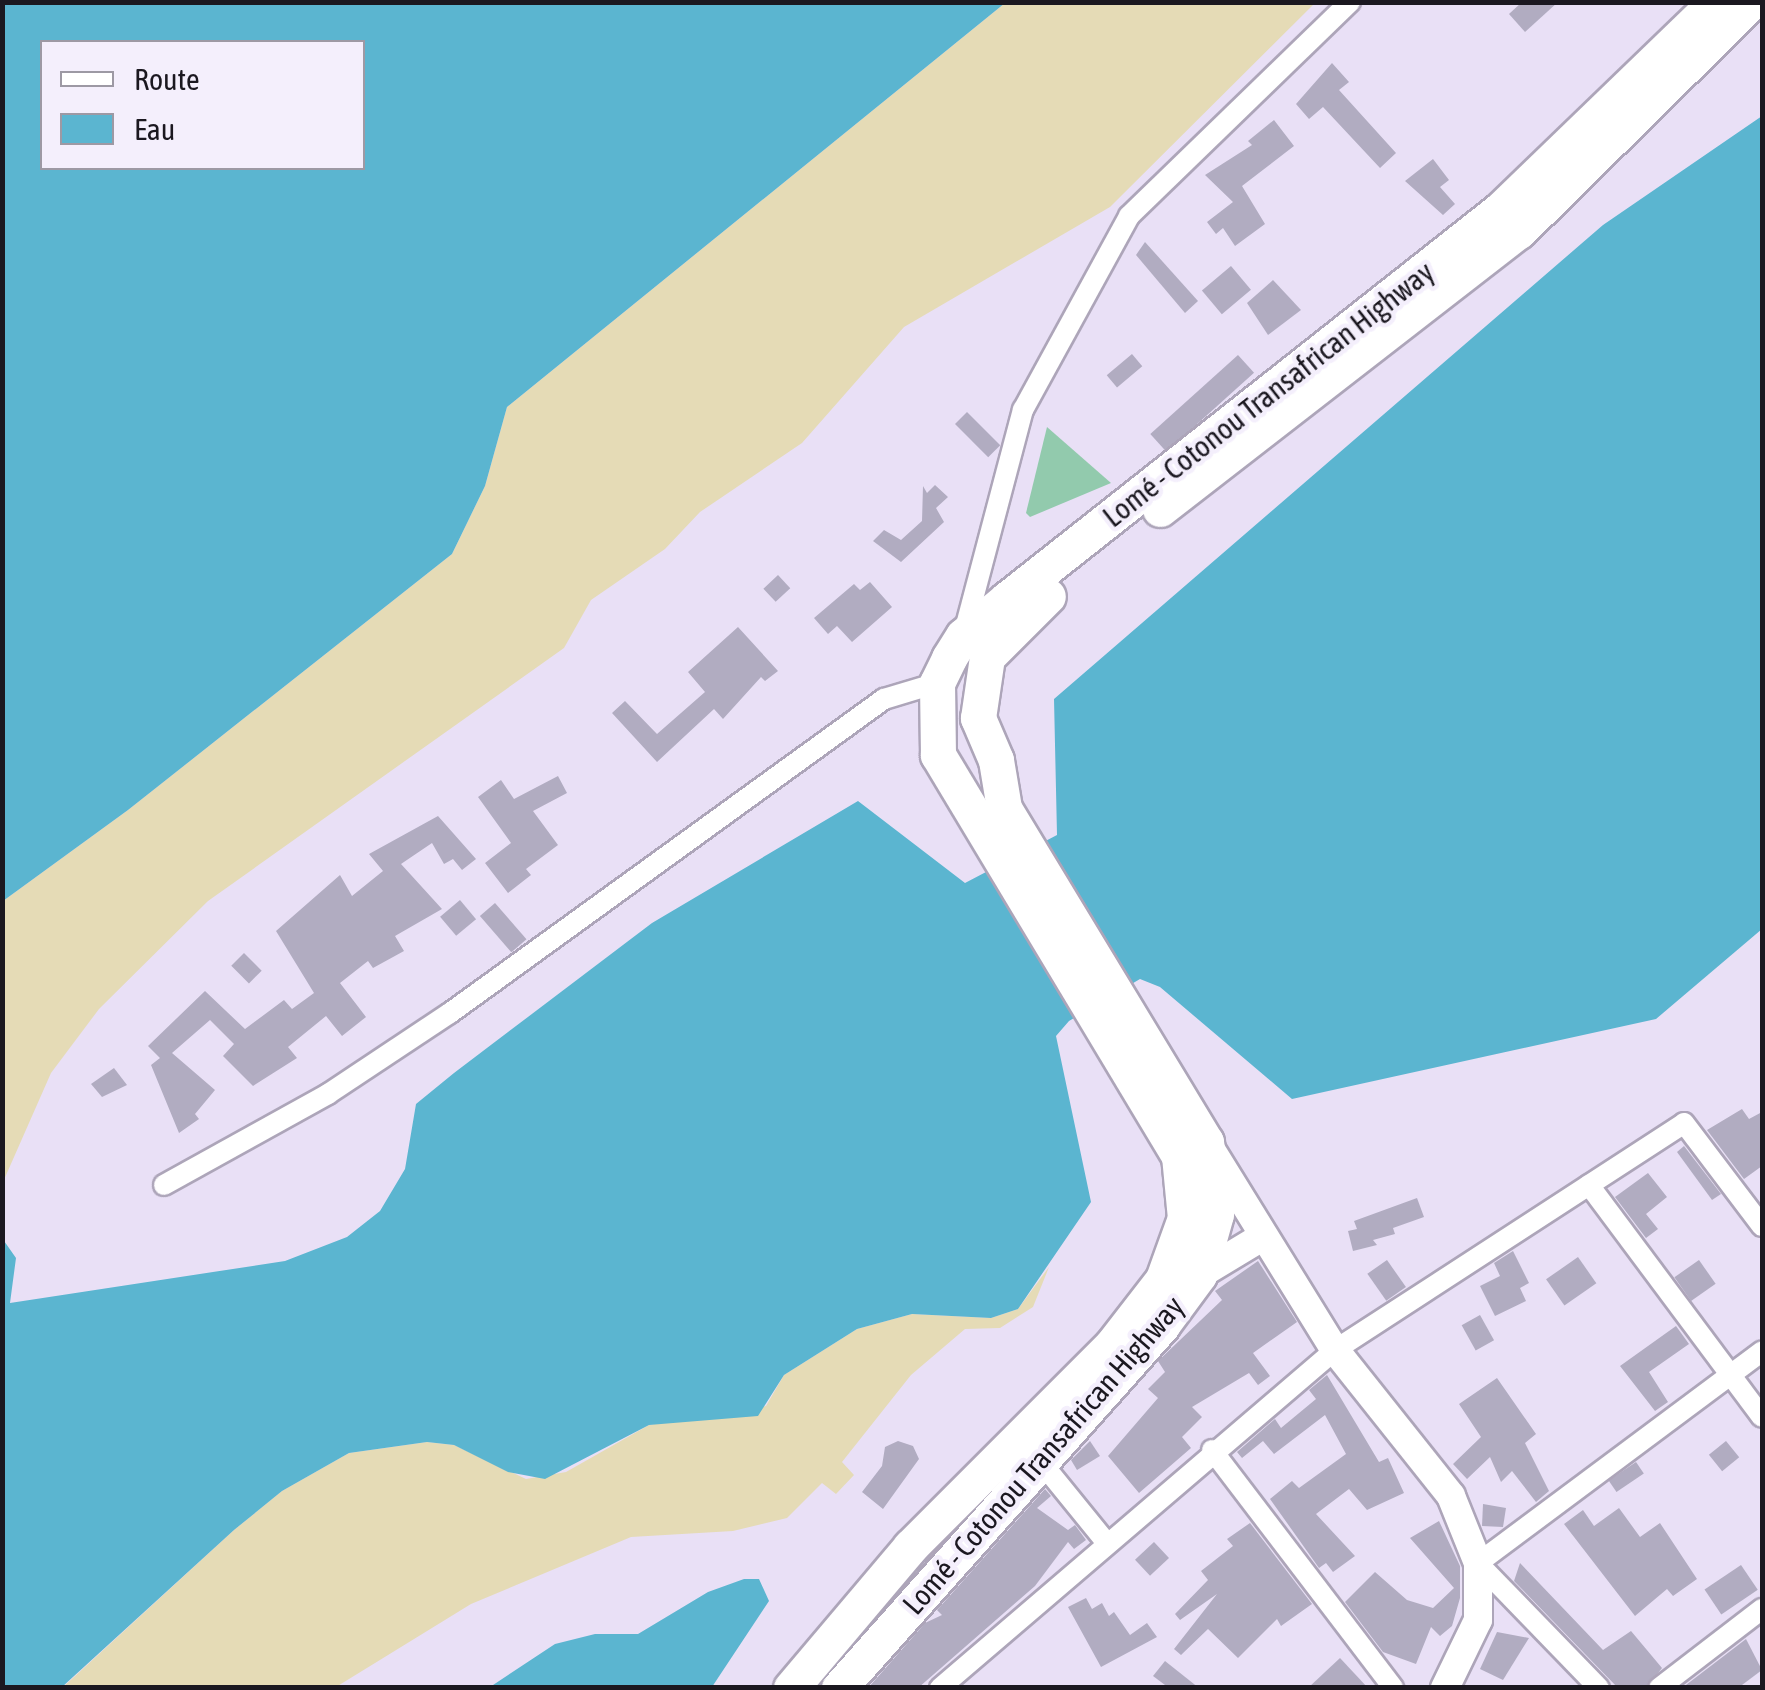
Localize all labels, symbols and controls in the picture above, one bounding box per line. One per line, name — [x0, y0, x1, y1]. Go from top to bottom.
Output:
legend — [40, 40, 365, 170]
text: Route — [134, 62, 200, 96]
text: Eau — [134, 112, 175, 146]
street label: Lomé - Cotonou Transafrican Highway — [1095, 254, 1441, 534]
street label: Lomé - Cotonou Transafrican Highway — [895, 1288, 1191, 1622]

